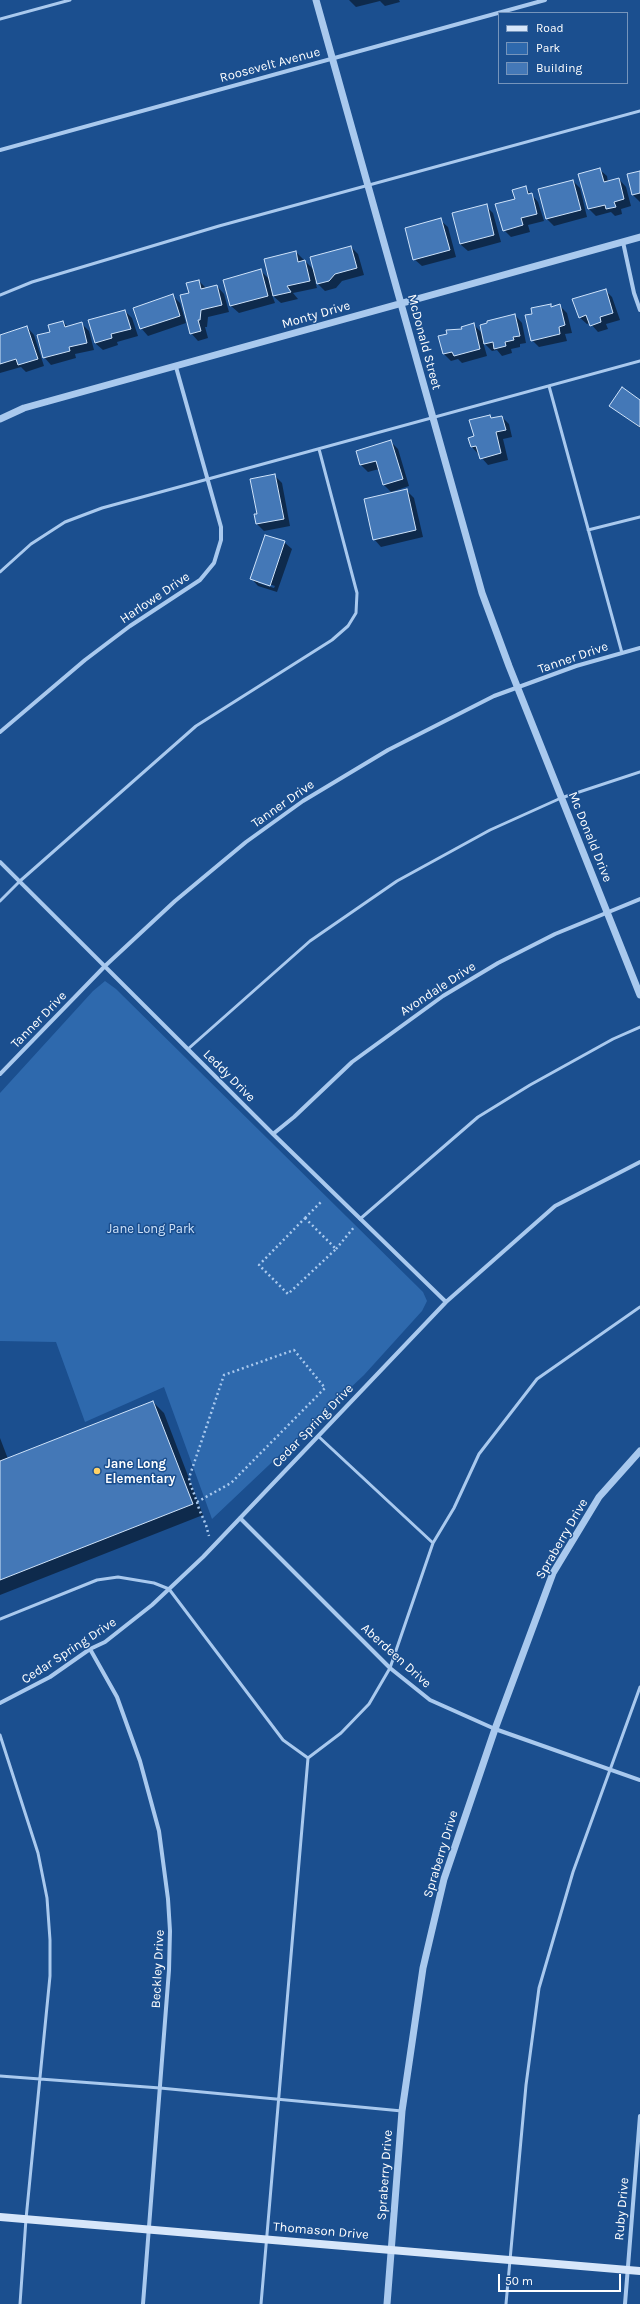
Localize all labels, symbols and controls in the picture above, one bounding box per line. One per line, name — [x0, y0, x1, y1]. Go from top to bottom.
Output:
legend — [498, 12, 628, 84]
text: Road — [536, 21, 564, 35]
text: Park — [536, 41, 560, 55]
street label: Roosevelt Avenue — [218, 44, 322, 86]
text: Building — [536, 61, 582, 75]
street label: McDonald Street — [404, 292, 444, 392]
street label: Monty Drive — [280, 298, 352, 332]
street label: Harlowe Drive — [117, 569, 193, 627]
street label: Tanner Drive — [536, 639, 610, 677]
street label: Tanner Drive — [249, 777, 317, 831]
street label: Mc Donald Drive — [565, 789, 615, 885]
street label: Avondale Drive — [397, 959, 479, 1019]
street label: Tanner Drive — [8, 988, 70, 1052]
street label: Leddy Drive — [200, 1047, 258, 1105]
park label: Jane Long Park — [107, 1221, 195, 1237]
street label: Cedar Spring Drive — [269, 1381, 357, 1471]
place label: Jane Long Elementary — [105, 1456, 175, 1487]
marker: Jane Long Elementary — [92, 1466, 102, 1476]
street label: Spraberry Drive — [533, 1496, 591, 1582]
street label: Cedar Spring Drive — [19, 1615, 119, 1687]
street label: Aberdeen Drive — [358, 1620, 434, 1692]
street label: Spraberry Drive — [420, 1808, 462, 1900]
street label: Beckley Drive — [148, 1929, 168, 2009]
street label: Spraberry Drive — [374, 2129, 396, 2221]
street label: Ruby Drive — [611, 2177, 633, 2241]
street label: Thomason Drive — [273, 2219, 369, 2243]
scale bar — [500, 2266, 623, 2292]
text: 50 m — [505, 2274, 533, 2288]

